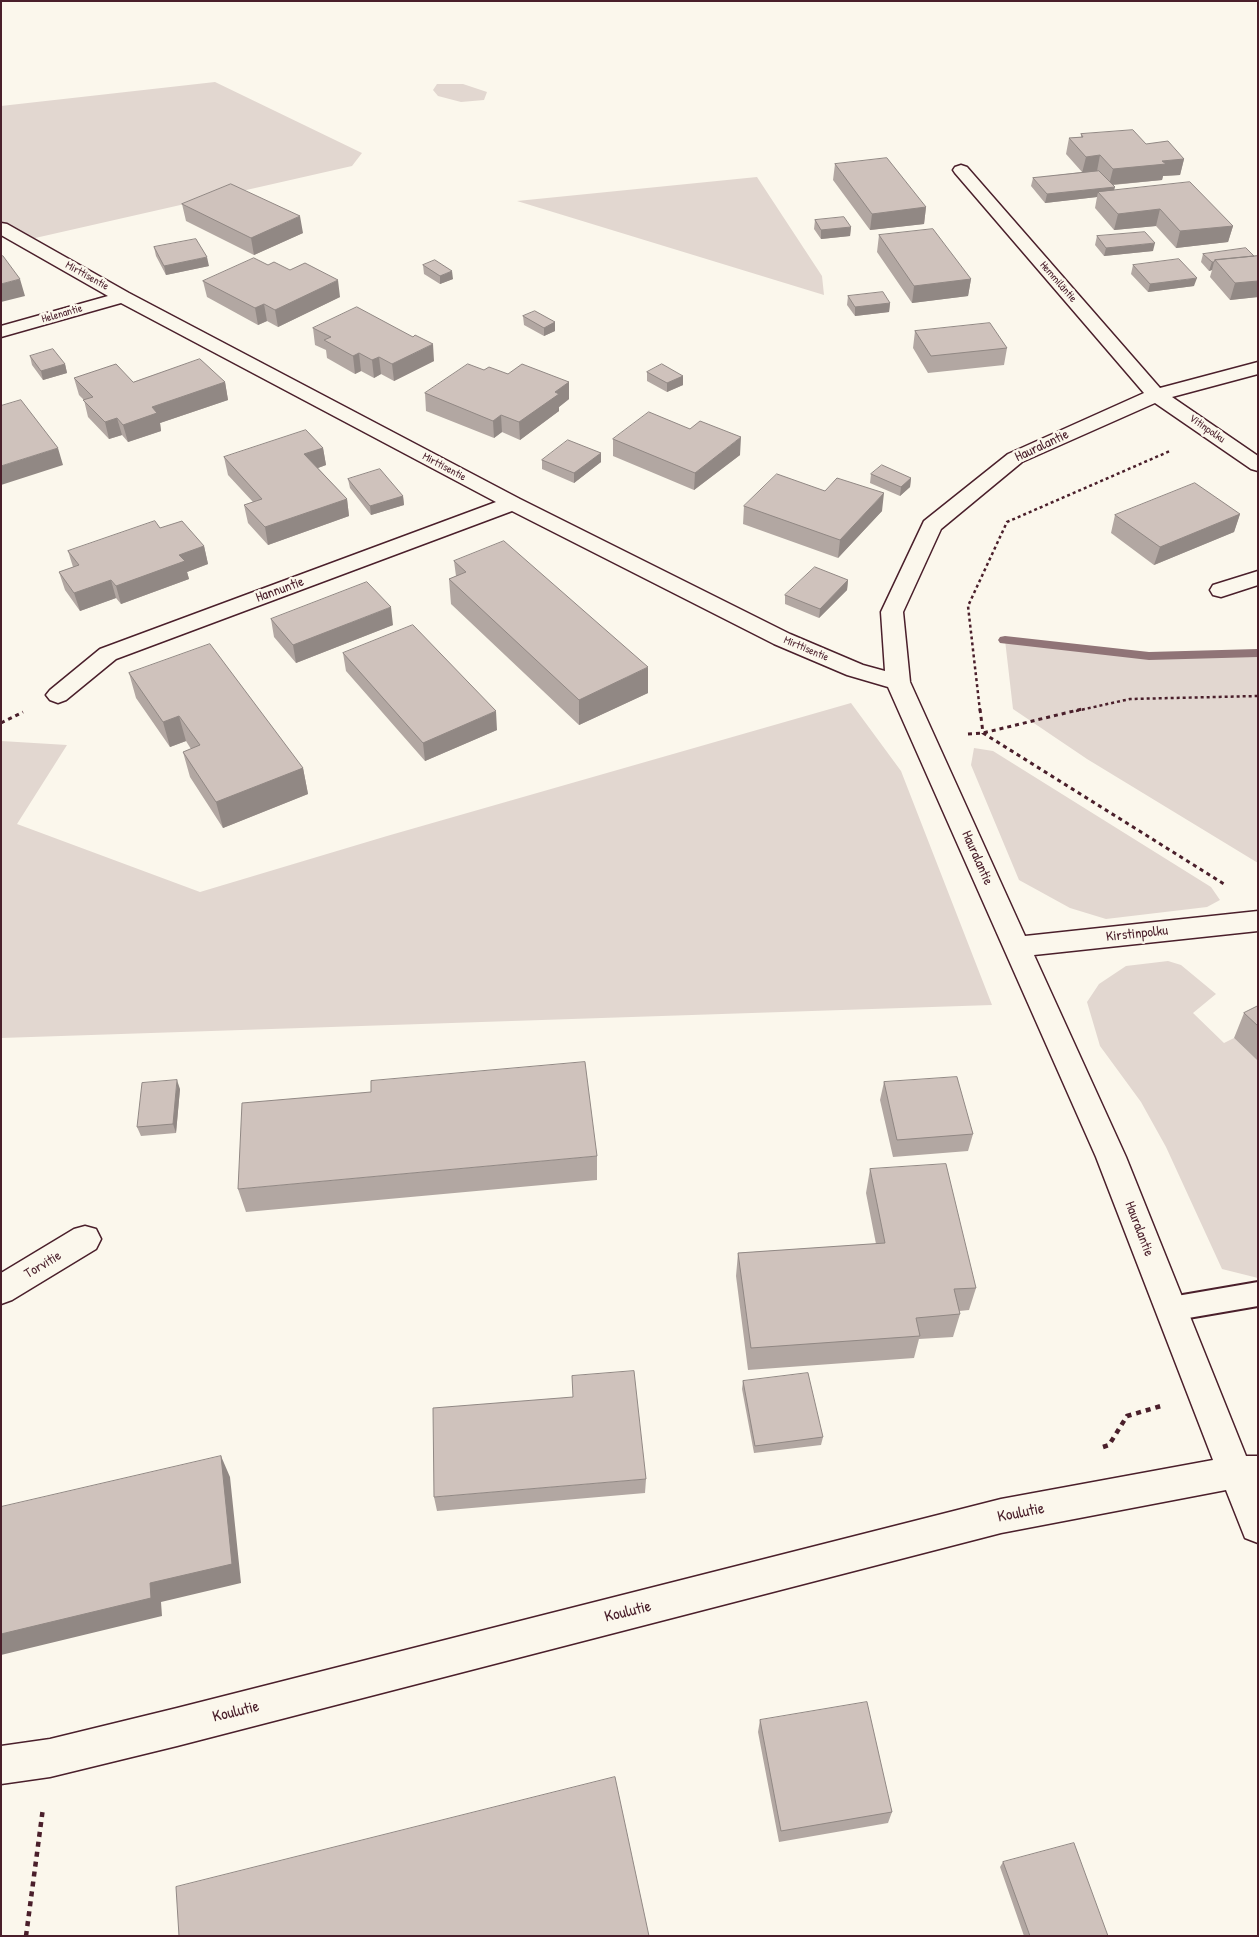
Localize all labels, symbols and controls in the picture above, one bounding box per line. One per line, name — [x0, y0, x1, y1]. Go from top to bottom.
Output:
street label: Mirttisentie — [63, 259, 111, 293]
street label: Hemmiläntie — [1037, 259, 1079, 305]
street label: Helenantie — [40, 302, 84, 326]
street label: Vitinpolku — [1186, 412, 1228, 446]
street label: Hauralantie — [1012, 426, 1072, 466]
street label: Mirttisentie — [420, 450, 468, 484]
street label: Hannuntie — [254, 574, 306, 606]
street label: Mirttisentie — [782, 634, 830, 664]
street label: Hauralantie — [958, 828, 996, 888]
street label: Kirstinpolku — [1105, 922, 1169, 946]
street label: Hauralantie — [1121, 1199, 1157, 1259]
street label: Torvitie — [22, 1248, 64, 1282]
street label: Koulutie — [996, 1499, 1046, 1527]
street label: Koulutie — [603, 1597, 653, 1627]
street label: Koulutie — [211, 1697, 261, 1727]

